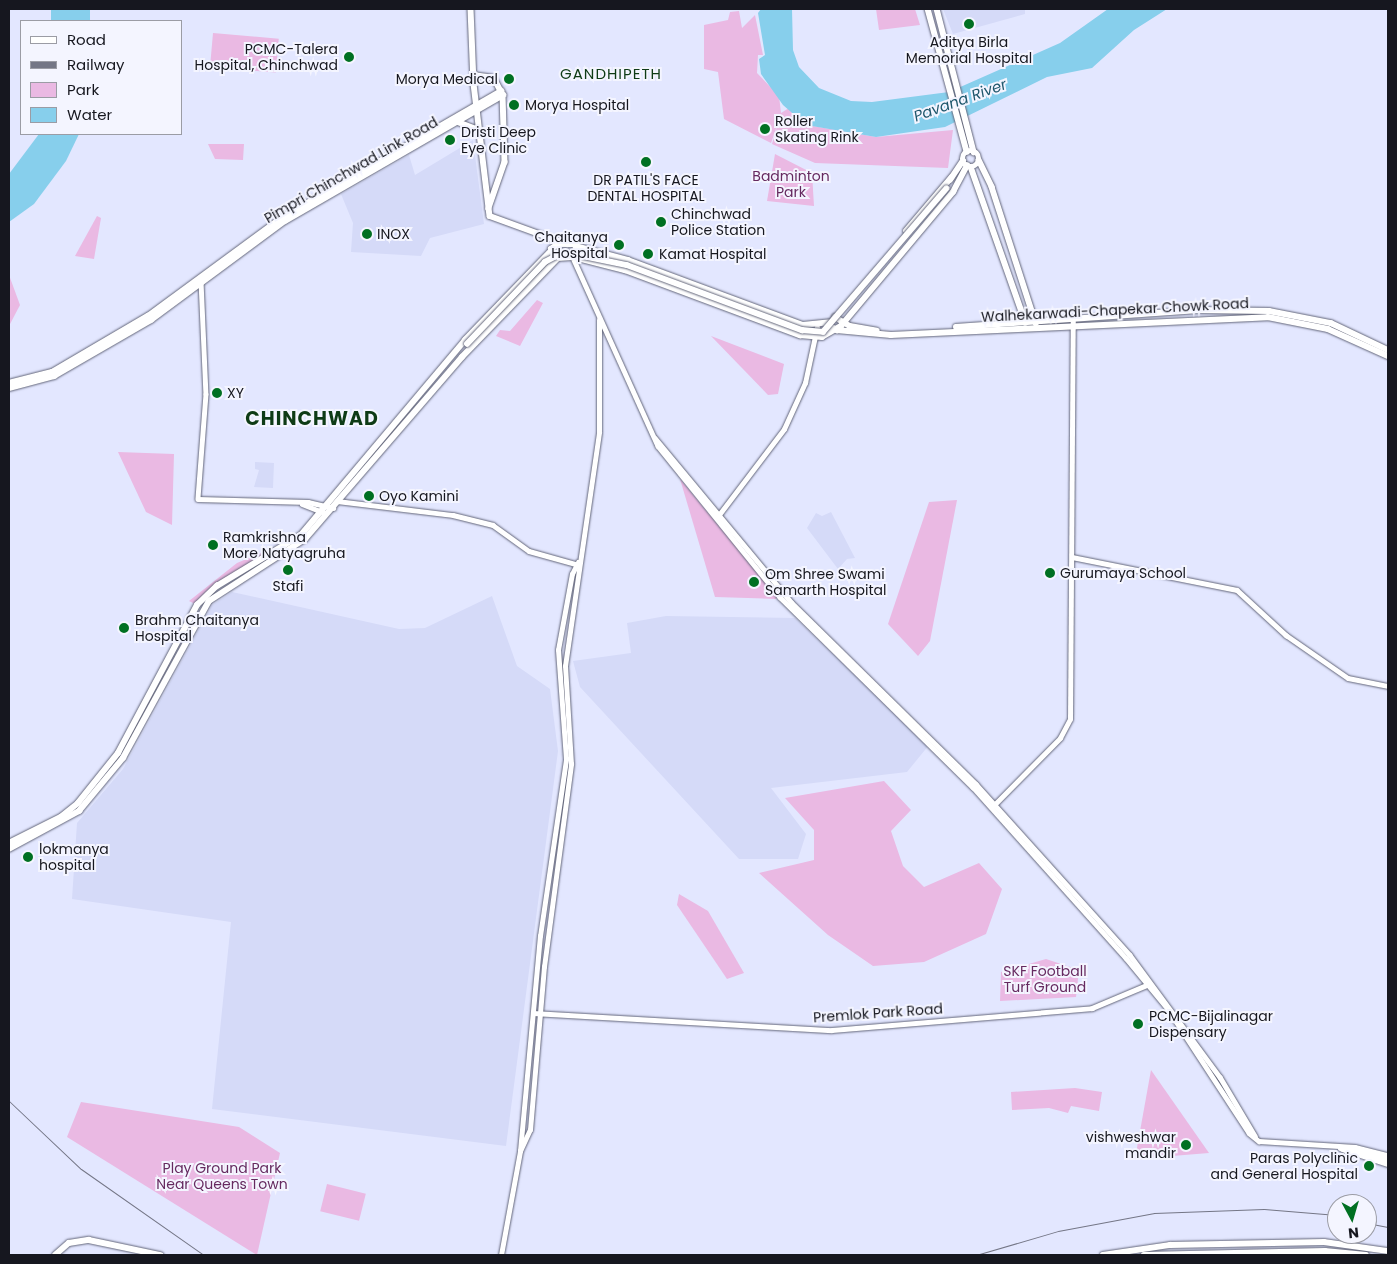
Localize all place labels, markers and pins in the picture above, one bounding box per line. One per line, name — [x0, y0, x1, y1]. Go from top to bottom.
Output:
marker: Aditya Birla Memorial Hospital — [962, 17, 976, 31]
place label: Aditya Birla Memorial Hospital — [906, 34, 1032, 66]
place label: PCMC-Talera Hospital, Chinchwad — [195, 41, 338, 74]
marker: PCMC-Talera Hospital, Chinchwad — [342, 50, 356, 64]
place label: Morya Medical — [396, 71, 498, 87]
marker: Morya Medical — [502, 72, 516, 86]
place label: Morya Hospital — [525, 97, 629, 113]
marker: Morya Hospital — [507, 98, 521, 112]
place label: Roller Skating Rink — [775, 113, 859, 146]
marker: Roller Skating Rink — [759, 123, 771, 135]
place label: Dristi Deep Eye Clinic — [461, 124, 536, 156]
marker: Dristi Deep Eye Clinic — [443, 133, 457, 147]
marker: DR PATIL'S FACE DENTAL HOSPITAL — [639, 155, 653, 169]
place label: DR PATIL'S FACE DENTAL HOSPITAL — [587, 172, 705, 204]
place label: Chinchwad Police Station — [671, 206, 765, 238]
marker: Chinchwad Police Station — [655, 216, 667, 228]
place label: INOX — [377, 226, 410, 242]
marker: INOX — [361, 228, 373, 240]
place label: Chaitanya Hospital — [534, 229, 608, 262]
marker: Chaitanya Hospital — [612, 238, 626, 252]
place label: Kamat Hospital — [659, 246, 766, 262]
marker: Kamat Hospital — [641, 247, 655, 261]
place label: XY — [227, 385, 244, 401]
marker: XY — [211, 387, 223, 399]
place label: Oyo Kamini — [379, 488, 459, 504]
marker: Oyo Kamini — [363, 490, 375, 502]
place label: Ramkrishna More Natyagruha — [223, 529, 345, 562]
marker: Ramkrishna More Natyagruha — [207, 539, 219, 551]
marker: Stafi — [282, 564, 294, 576]
place label: Gurumaya School — [1060, 565, 1186, 581]
place label: Om Shree Swami Samarth Hospital — [765, 566, 886, 598]
marker: Gurumaya School — [1044, 567, 1056, 579]
marker: Om Shree Swami Samarth Hospital — [747, 575, 761, 589]
place label: Stafi — [273, 578, 303, 594]
place label: Brahm Chaitanya Hospital — [135, 612, 259, 644]
marker: Brahm Chaitanya Hospital — [117, 621, 131, 635]
place label: lokmanya hospital — [39, 841, 109, 874]
marker: lokmanya hospital — [21, 850, 35, 864]
place label: PCMC-Bijalinagar Dispensary — [1149, 1008, 1273, 1040]
marker: PCMC-Bijalinagar Dispensary — [1131, 1017, 1145, 1031]
place label: vishweshwar mandir — [1086, 1129, 1176, 1162]
marker: vishweshwar mandir — [1180, 1139, 1192, 1151]
place label: Paras Polyclinic and General Hospital — [1210, 1150, 1358, 1182]
marker: Paras Polyclinic and General Hospital — [1362, 1159, 1376, 1173]

